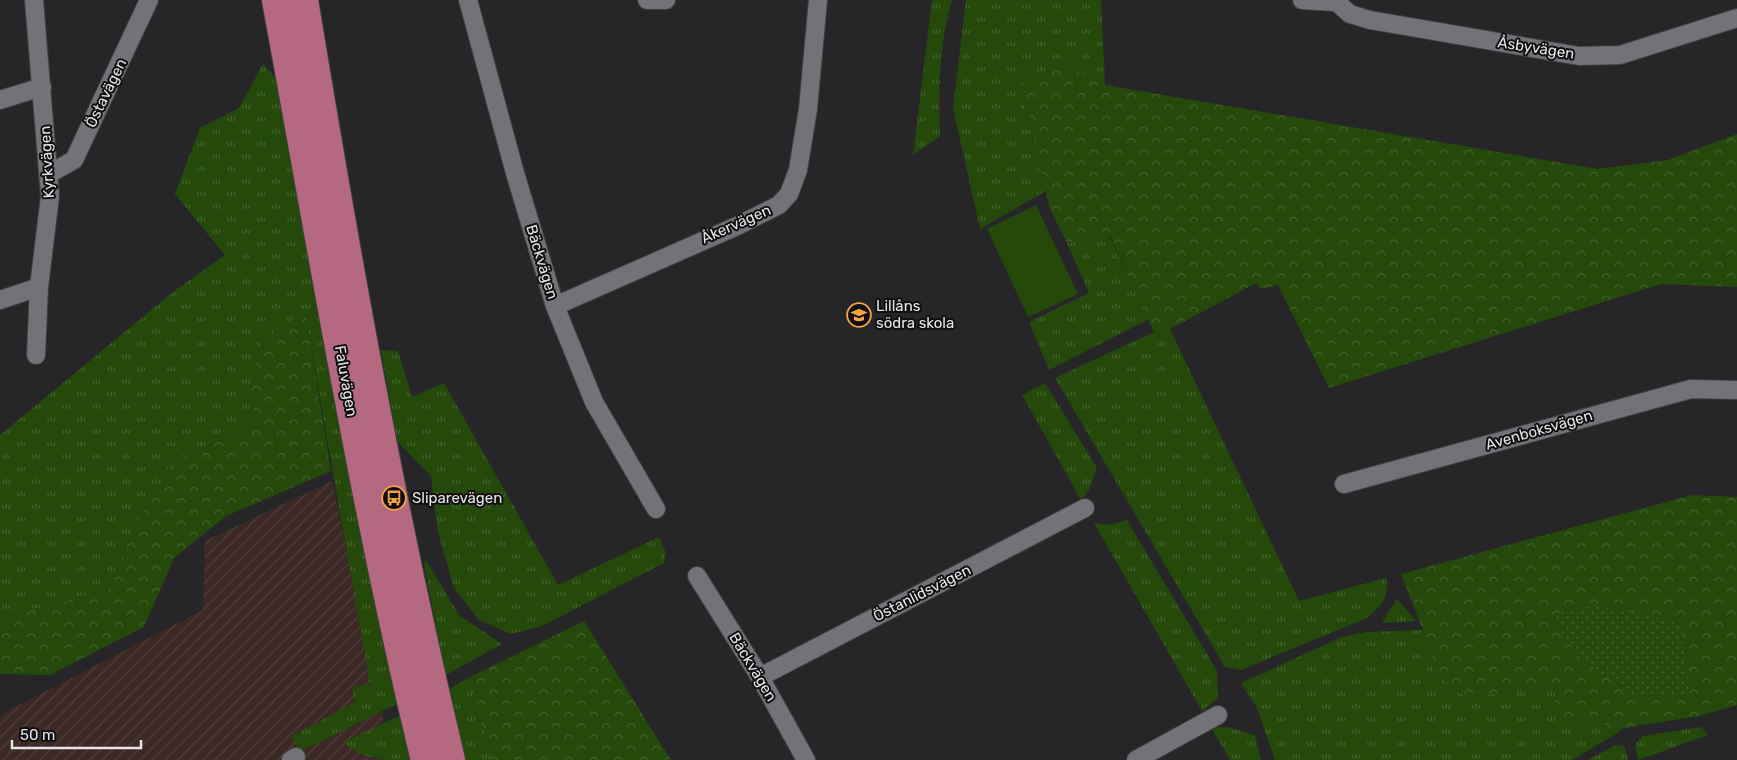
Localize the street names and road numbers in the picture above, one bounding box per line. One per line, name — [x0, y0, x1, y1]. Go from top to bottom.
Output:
street label: Åsbyvägen — [1496, 33, 1576, 63]
street label: Östavägen — [82, 56, 130, 130]
street label: Kyrkvägen — [36, 125, 58, 199]
street label: Åkervägen — [698, 201, 774, 247]
street label: Bäckvägen — [522, 223, 562, 301]
street label: Faluvägen — [331, 344, 361, 418]
street label: Avenboksvägen — [1483, 406, 1595, 454]
street label: Östanlidsvägen — [870, 561, 974, 625]
street label: Bäckvägen — [725, 629, 781, 705]

